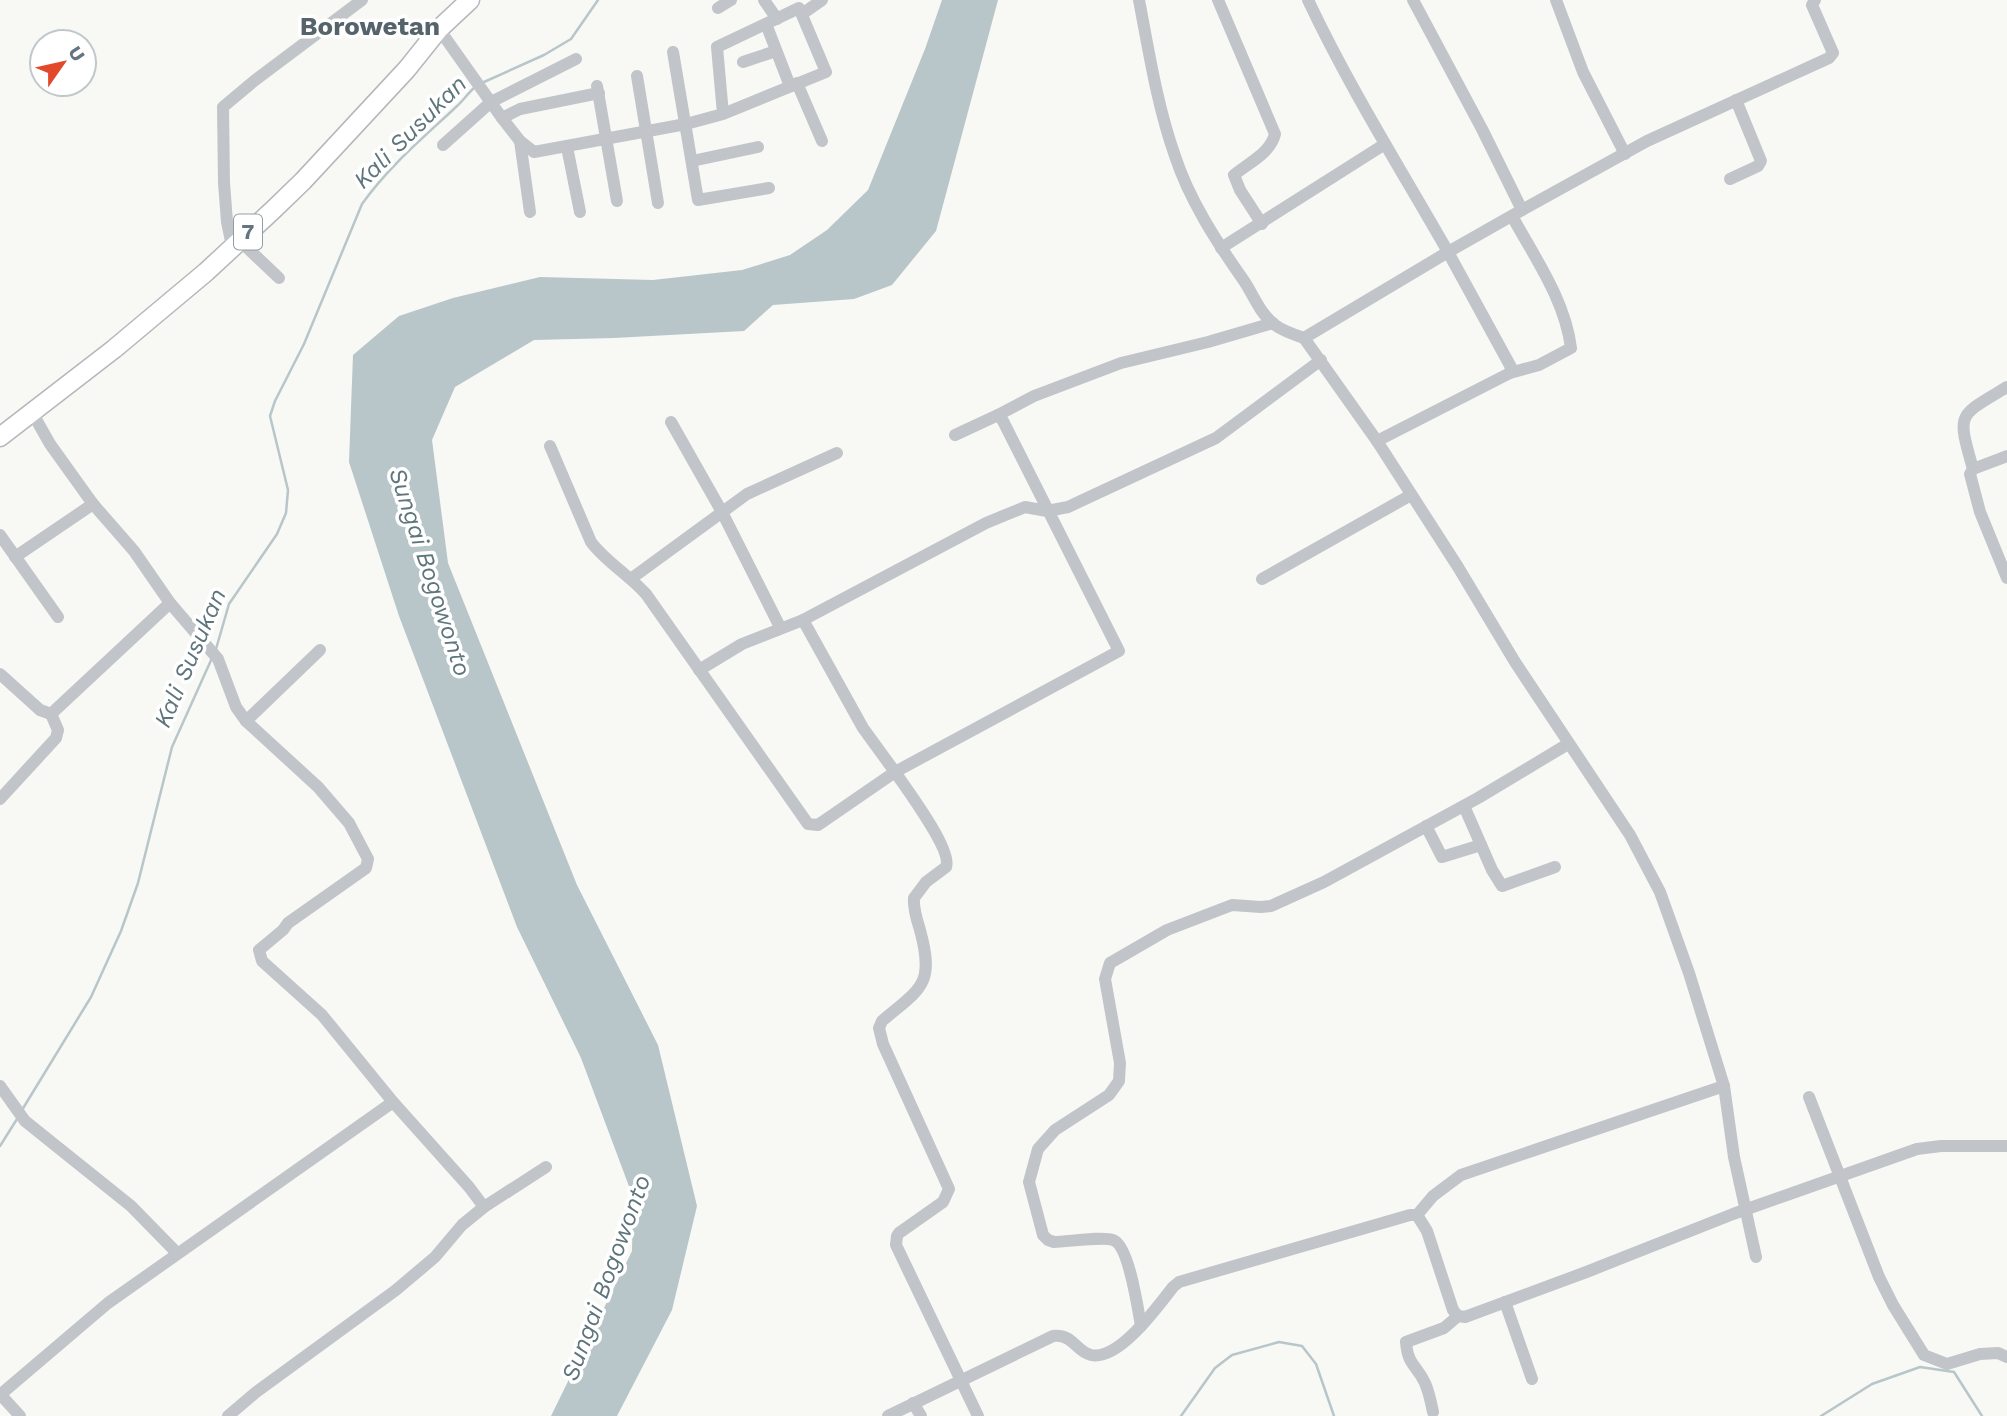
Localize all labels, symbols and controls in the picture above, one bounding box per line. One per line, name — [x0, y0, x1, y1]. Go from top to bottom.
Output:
district label: Borowetan — [300, 11, 440, 41]
north arrow — [28, 28, 98, 98]
text: U — [63, 42, 90, 66]
water label: Kali Susukan — [348, 70, 472, 194]
road number: 7 — [234, 215, 262, 250]
water label: Sungai Bogowonto — [383, 464, 477, 680]
water label: Kali Susukan — [148, 584, 232, 732]
water label: Sungai Bogowonto — [556, 1171, 656, 1385]

